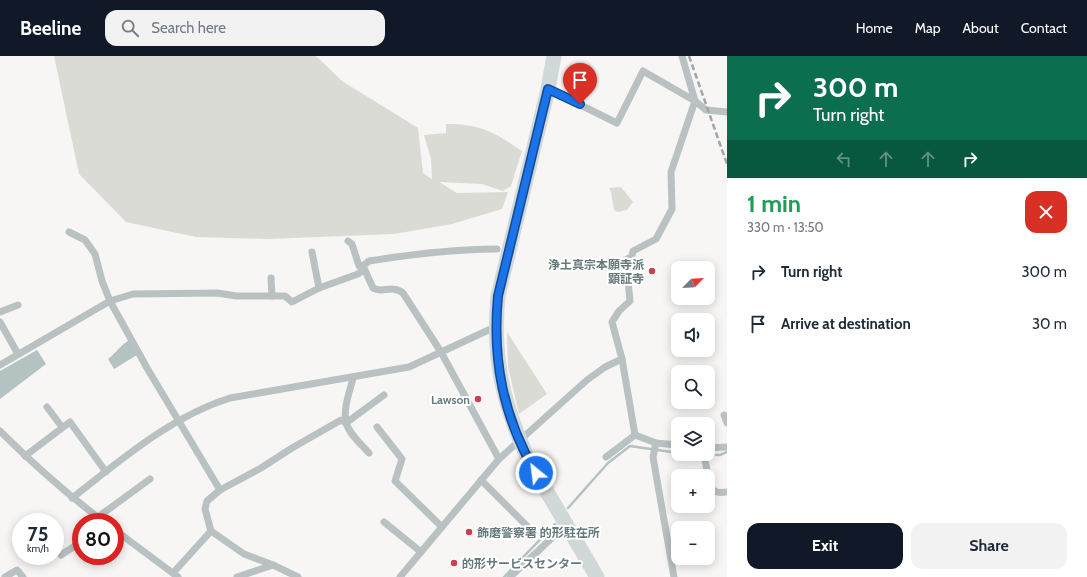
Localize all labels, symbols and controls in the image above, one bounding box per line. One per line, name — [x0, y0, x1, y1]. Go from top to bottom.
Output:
search box — [105, 10, 385, 46]
text: Beeline — [20, 17, 81, 40]
icon: search — [119, 17, 141, 39]
text: Search here — [151, 19, 226, 37]
text: Home — [856, 19, 893, 37]
text: Map — [915, 19, 940, 37]
text: About — [962, 19, 999, 37]
text: Contact — [1021, 19, 1067, 37]
pin — [563, 63, 597, 104]
icon: arrive — [569, 69, 591, 91]
text: 300 m — [813, 70, 898, 104]
icon: right — [747, 72, 799, 124]
text: Turn right — [813, 104, 884, 126]
icon: left — [833, 148, 855, 170]
icon: ahead — [875, 148, 897, 170]
icon: ahead — [917, 148, 939, 170]
icon: right — [959, 148, 981, 170]
text: 1 min — [747, 189, 801, 218]
button: close — [1025, 191, 1067, 233]
text: 330 m · 13:50 — [747, 219, 824, 235]
place label: 浄土真宗本願寺派 顕証寺 — [548, 257, 644, 286]
north arrow — [671, 261, 715, 305]
map controls — [671, 261, 715, 565]
icon: right — [747, 261, 769, 283]
text: Turn right — [781, 263, 842, 281]
text: 300 m — [1021, 263, 1067, 281]
marker: 浄土真宗本願寺派 顕証寺 — [647, 266, 657, 276]
button: sound — [671, 313, 715, 357]
icon: arrive — [747, 313, 769, 335]
text: Arrive at destination — [781, 315, 911, 333]
text: 30 m — [1032, 315, 1067, 333]
button: search — [671, 365, 715, 409]
place label: Lawson — [431, 392, 470, 407]
marker: Lawson — [473, 394, 483, 404]
button: layers — [671, 417, 715, 461]
position arrow — [515, 452, 557, 494]
button: + — [671, 469, 715, 513]
speed limit sign: 80 — [72, 513, 124, 565]
button: − — [671, 521, 715, 565]
text: 75 — [28, 522, 48, 546]
button: Exit — [747, 523, 903, 569]
button: Share — [911, 523, 1067, 569]
place label: 飾磨警察署 的形駐在所 — [477, 525, 600, 540]
marker: 飾磨警察署 的形駐在所 — [464, 527, 474, 537]
text: km/h — [27, 542, 49, 555]
place label: 的形サービスセンター — [462, 556, 582, 571]
marker: 的形サービスセンター — [449, 558, 459, 568]

